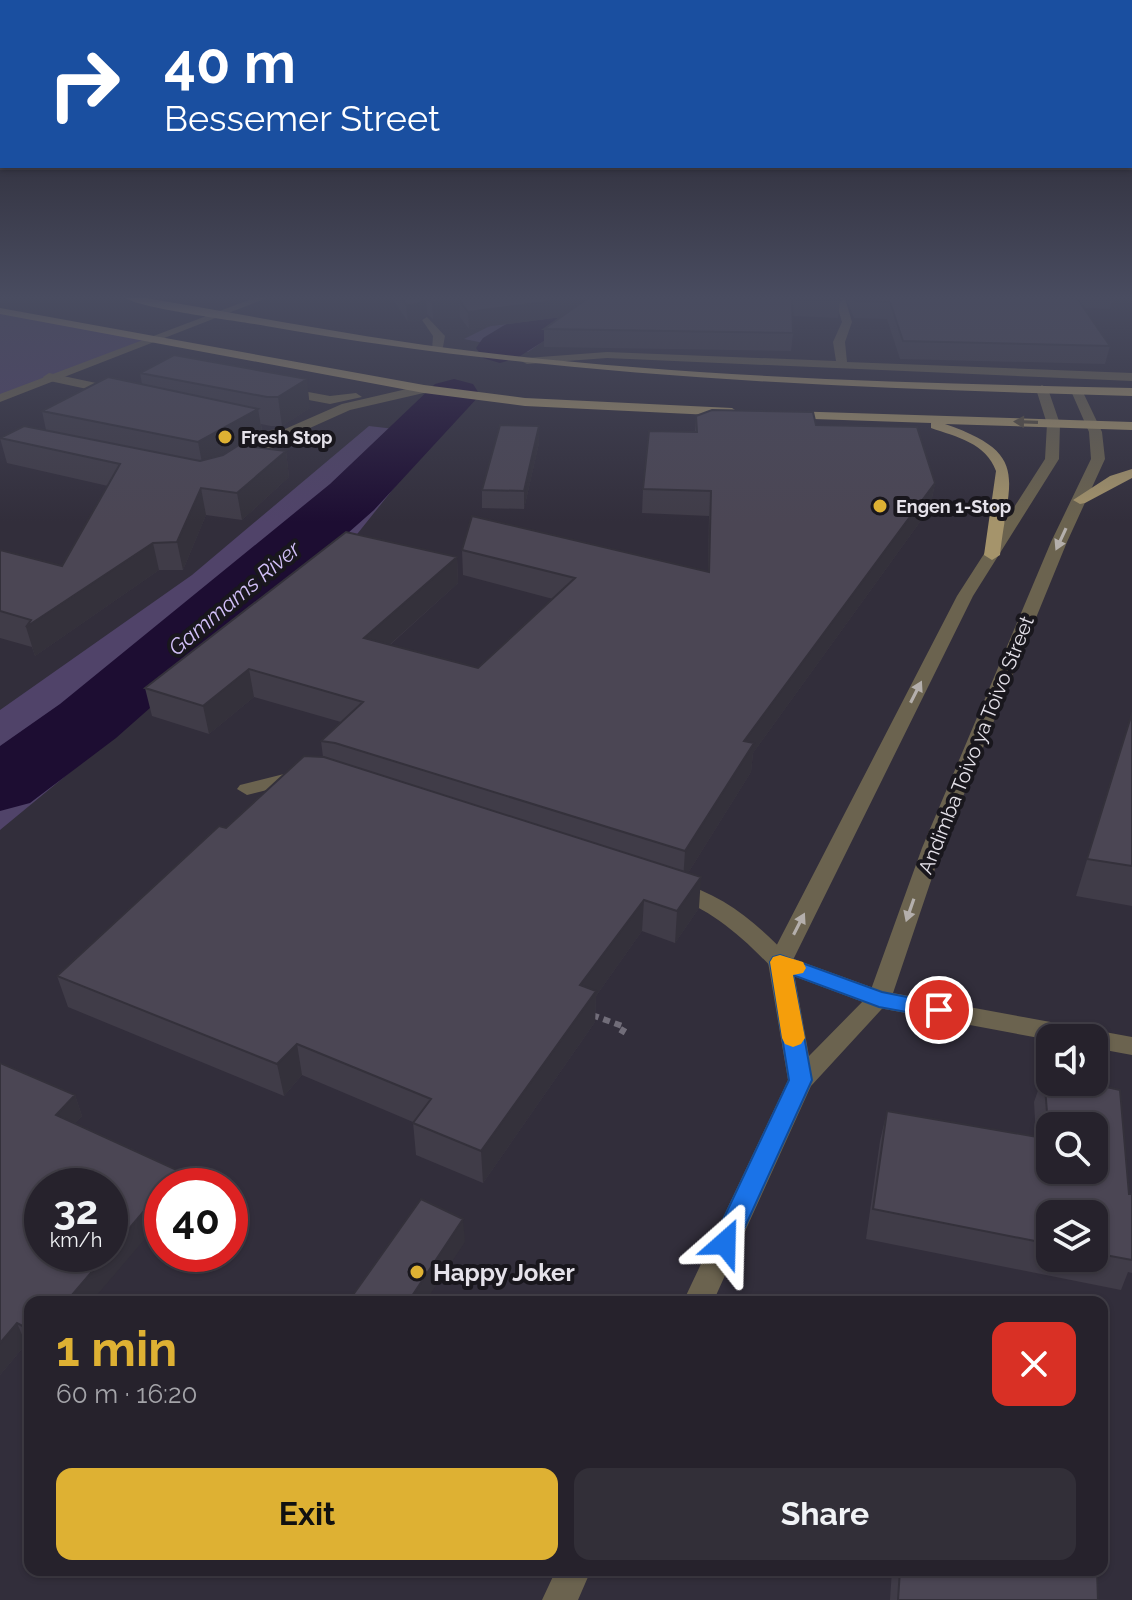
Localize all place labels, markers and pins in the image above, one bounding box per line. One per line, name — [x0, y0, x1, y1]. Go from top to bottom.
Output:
place label: Fresh Stop — [241, 427, 333, 448]
marker: Fresh Stop — [216, 428, 234, 446]
place label: Engen 1-Stop — [896, 496, 1011, 517]
marker: Engen 1-Stop — [871, 497, 889, 515]
pin — [905, 976, 973, 1044]
place label: Happy Joker — [433, 1258, 575, 1287]
marker: Happy Joker — [408, 1263, 426, 1281]

